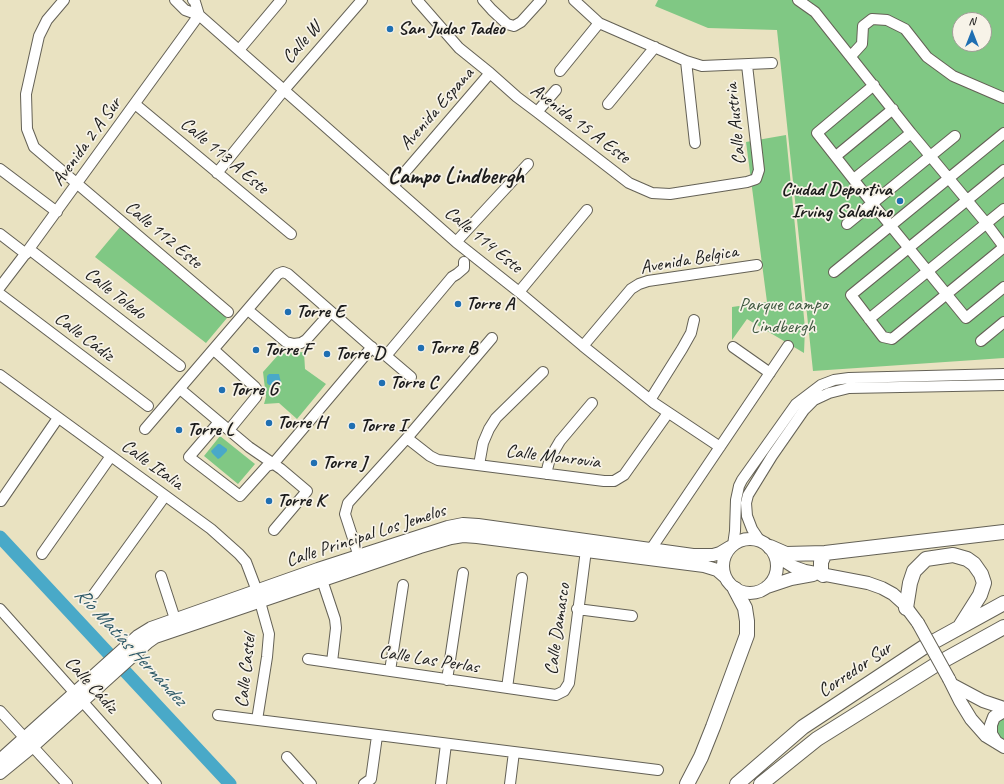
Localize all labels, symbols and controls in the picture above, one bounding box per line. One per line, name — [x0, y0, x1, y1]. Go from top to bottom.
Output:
north arrow — [952, 12, 992, 52]
text: N — [969, 14, 975, 28]
street label: Calle W — [278, 17, 326, 69]
place label: San Judas Tadeo — [398, 18, 505, 40]
marker: San Judas Tadeo — [385, 24, 395, 34]
street label: Avenida Espana — [395, 63, 479, 155]
street label: Avenida 15 A Este — [526, 79, 634, 169]
street label: Calle Austria — [720, 82, 752, 166]
street label: Avenida 2 A Sur — [47, 93, 127, 191]
street label: Calle 113 A Este — [175, 113, 273, 199]
district label: Campo Lindbergh — [388, 163, 524, 191]
place label: Ciudad Deportiva Irving Saladino — [781, 179, 892, 223]
street label: Calle 112 Este — [120, 196, 206, 274]
marker: Ciudad Deportiva Irving Saladino — [895, 196, 905, 206]
street label: Calle 114 Este — [439, 202, 527, 278]
street label: Avenida Belgica — [639, 240, 739, 280]
street label: Calle Toledo — [80, 263, 150, 325]
place label: Torre A — [466, 293, 514, 315]
park label: Parque campo Lindbergh — [739, 294, 827, 338]
marker: Torre A — [453, 299, 463, 309]
place label: Torre E — [296, 301, 345, 323]
street label: Calle Cádiz — [50, 307, 118, 367]
marker: Torre E — [283, 307, 293, 317]
place label: Torre B — [429, 337, 477, 359]
place label: Torre F — [264, 339, 311, 361]
place label: Torre D — [335, 343, 385, 365]
marker: Torre B — [416, 343, 426, 353]
marker: Torre F — [251, 345, 261, 355]
marker: Torre D — [322, 349, 332, 359]
place label: Torre C — [390, 372, 438, 394]
marker: Torre C — [377, 378, 387, 388]
place label: Torre G — [230, 379, 278, 401]
marker: Torre G — [217, 385, 227, 395]
place label: Torre H — [277, 412, 326, 434]
place label: Torre I — [360, 415, 406, 437]
marker: Torre H — [264, 418, 274, 428]
place label: Torre L — [187, 419, 234, 441]
marker: Torre I — [347, 421, 357, 431]
marker: Torre L — [174, 425, 184, 435]
street label: Calle Italia — [116, 435, 188, 495]
street label: Calle Monrovia — [504, 440, 602, 474]
place label: Torre J — [322, 452, 366, 474]
marker: Torre J — [309, 458, 319, 468]
place label: Torre K — [277, 490, 325, 512]
marker: Torre K — [264, 496, 274, 506]
street label: Calle Principal Los Jemelos — [283, 499, 449, 573]
street label: Calle Damasco — [540, 582, 576, 676]
water label: Río Matías Hernández — [69, 583, 191, 711]
street label: Calle Castel — [231, 633, 261, 709]
street label: Corredor Sur — [814, 637, 896, 703]
street label: Calle Las Perlas — [377, 641, 481, 679]
street label: Calle Cádiz — [60, 652, 122, 718]

